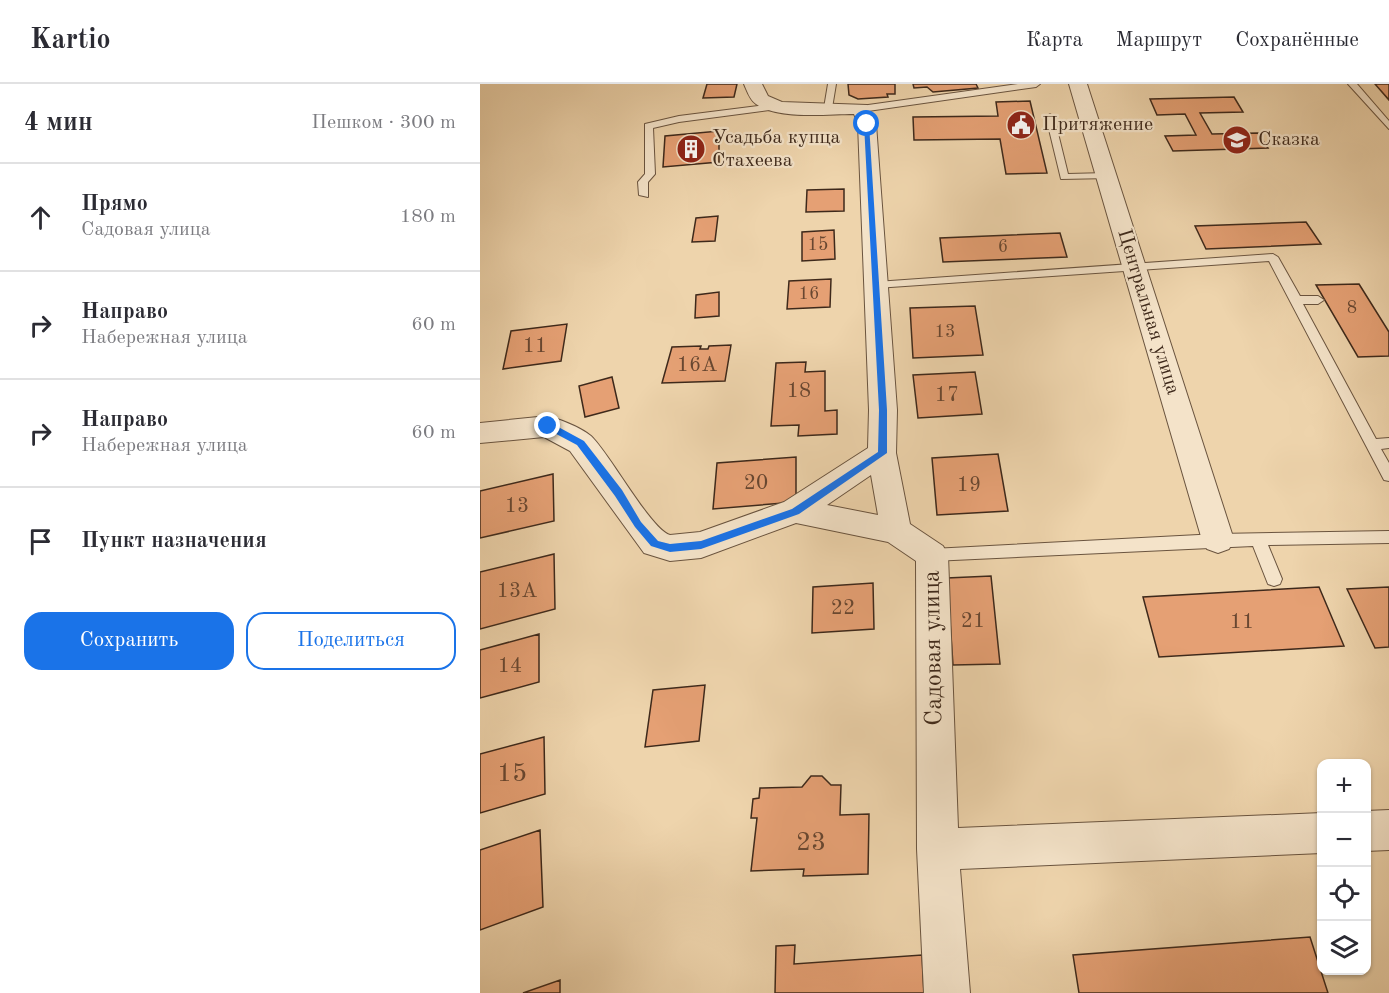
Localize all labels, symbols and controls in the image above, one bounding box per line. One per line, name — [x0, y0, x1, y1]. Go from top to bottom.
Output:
text: Kartio — [30, 27, 111, 55]
text: Карта — [1026, 30, 1083, 51]
text: Маршрут — [1116, 30, 1202, 51]
text: Сохранённые — [1235, 30, 1359, 51]
public building icon: Притяжение — [1005, 109, 1037, 141]
text: 4 мин — [24, 110, 93, 136]
route start — [853, 110, 879, 136]
text: Пешком · 300 m — [311, 113, 456, 133]
place label: Притяжение — [1042, 115, 1153, 135]
school or university icon: Сказка — [1221, 124, 1253, 156]
place label: Усадьба купца Стахеева — [712, 128, 841, 171]
place label: Сказка — [1258, 130, 1320, 150]
building icon: Усадьба купца Стахеева — [675, 133, 707, 165]
text: Прямо — [81, 193, 148, 215]
icon: ahead — [24, 201, 57, 234]
text: 180 m — [400, 207, 456, 227]
text: Садовая улица — [81, 220, 211, 240]
street label: Центральная улица — [1113, 227, 1183, 397]
house number: 15 — [808, 236, 828, 254]
house number: 6 — [998, 238, 1008, 256]
house number: 16 — [799, 285, 819, 303]
house number: 8 — [1347, 299, 1357, 317]
text: Направо — [81, 301, 168, 323]
icon: right — [24, 309, 57, 342]
text: 60 m — [411, 315, 456, 335]
house number: 13 — [935, 323, 955, 341]
text: Набережная улица — [81, 328, 248, 348]
house number: 11 — [523, 336, 547, 357]
house number: 16А — [677, 355, 717, 376]
house number: 18 — [787, 381, 811, 402]
house number: 17 — [935, 385, 959, 406]
text: Направо — [81, 409, 168, 431]
route end — [534, 412, 560, 438]
icon: right — [24, 417, 57, 450]
text: 60 m — [411, 423, 456, 443]
text: Набережная улица — [81, 436, 248, 456]
house number: 20 — [744, 473, 768, 494]
house number: 19 — [957, 475, 981, 496]
house number: 13 — [505, 496, 529, 517]
icon: arrive — [24, 525, 57, 558]
text: Пункт назначения — [81, 530, 267, 552]
street label: Садовая улица — [921, 570, 947, 726]
house number: 13А — [497, 581, 537, 602]
house number: 22 — [831, 598, 855, 619]
house number: 21 — [961, 611, 985, 632]
button: Сохранить — [24, 612, 234, 670]
button: Поделиться — [246, 612, 456, 670]
house number: 11 — [1230, 612, 1254, 633]
house number: 14 — [498, 656, 522, 677]
map controls — [1317, 759, 1371, 975]
button: + — [1317, 759, 1371, 813]
house number: 15 — [497, 761, 527, 787]
button: − — [1317, 813, 1371, 867]
house number: 23 — [796, 830, 826, 856]
button: locate — [1317, 867, 1371, 921]
button: layers — [1317, 921, 1371, 975]

